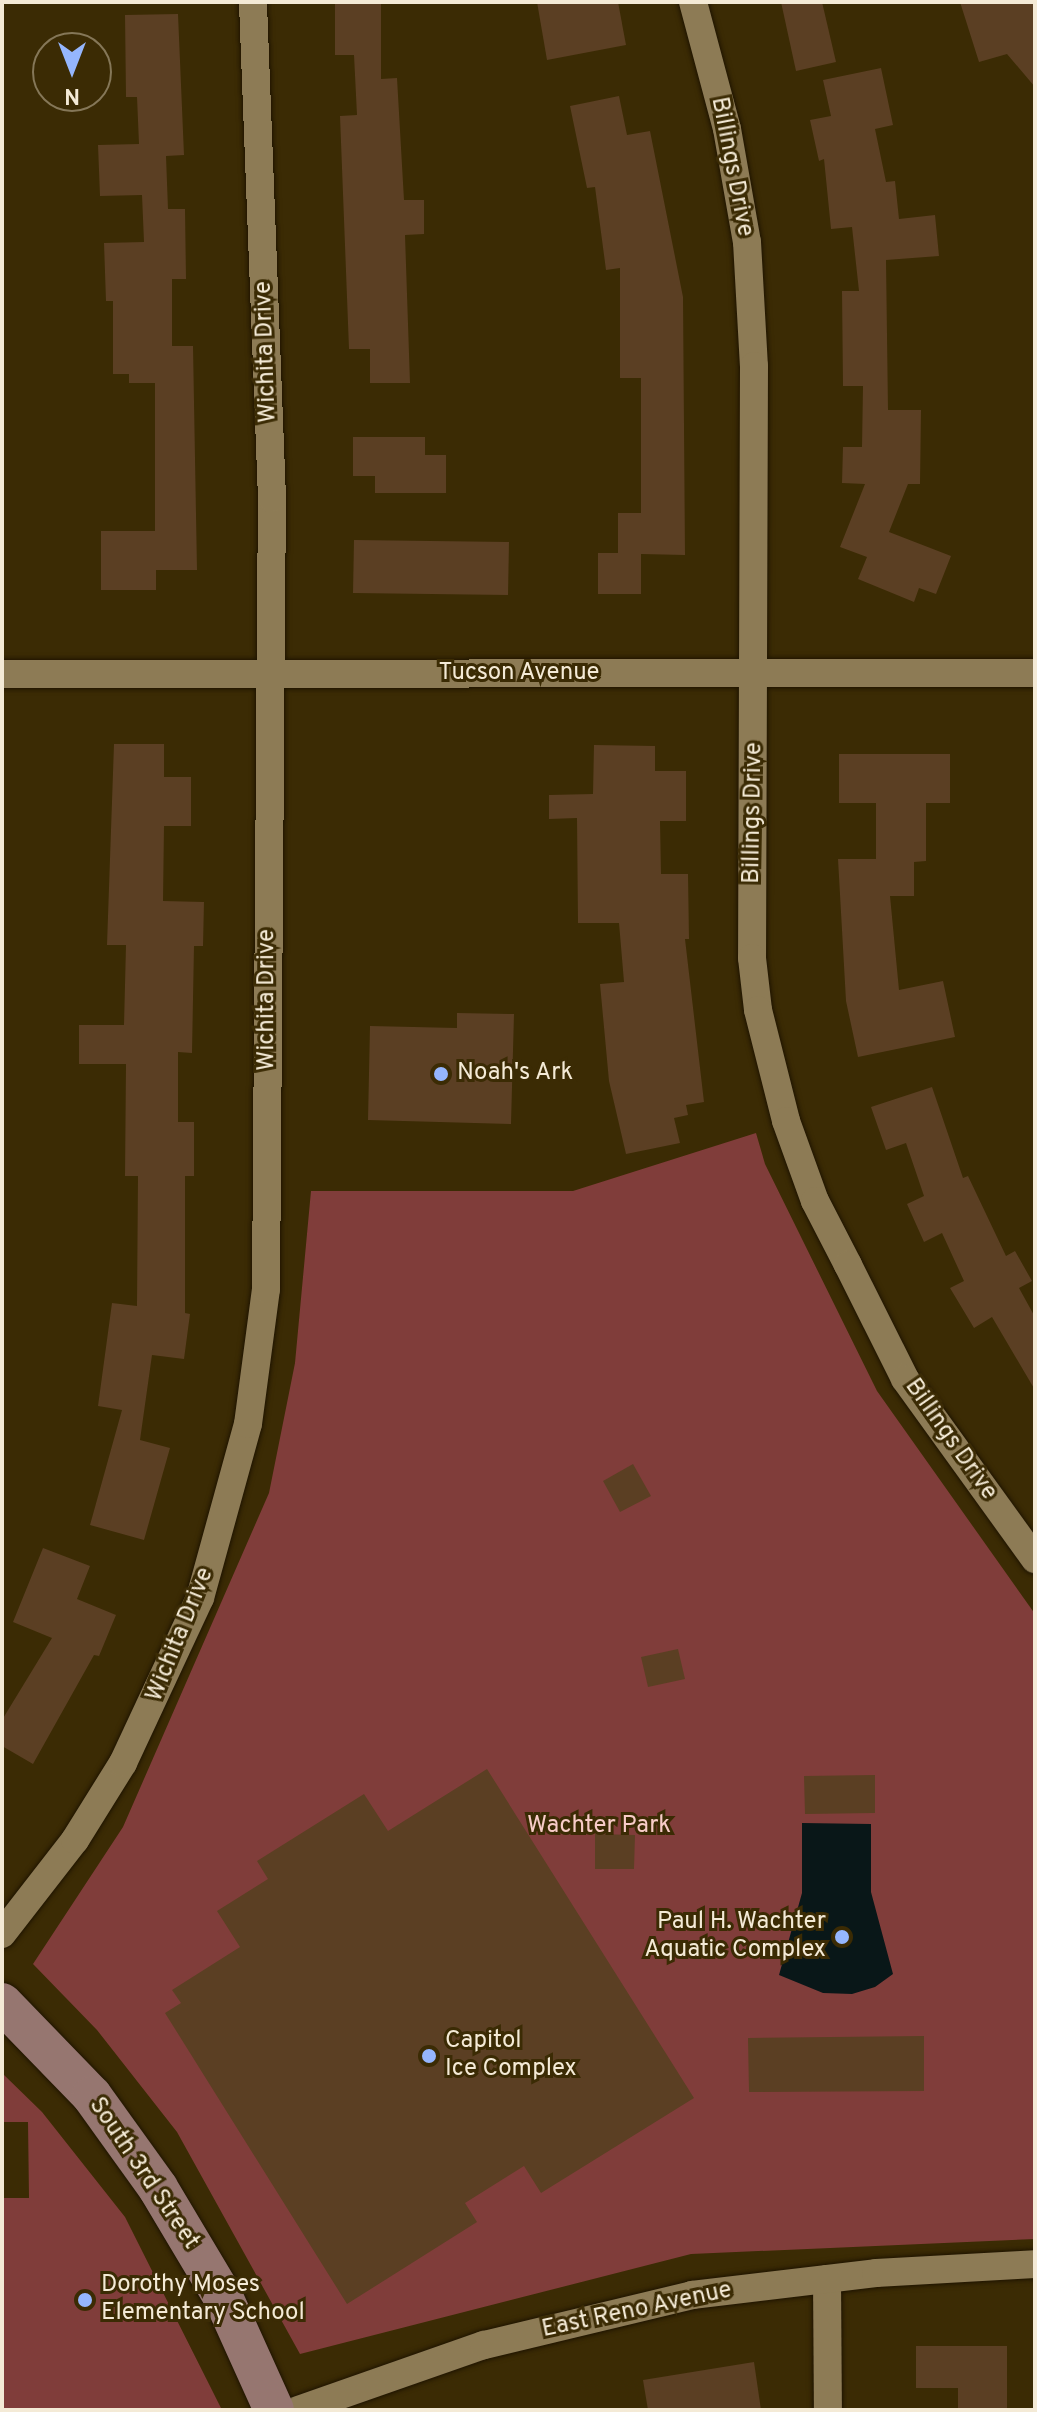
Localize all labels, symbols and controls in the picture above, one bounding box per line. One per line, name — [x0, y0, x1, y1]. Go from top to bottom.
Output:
north arrow — [32, 32, 112, 112]
text: N — [64, 81, 80, 108]
street label: Billings Drive — [703, 95, 759, 239]
street label: Wichita Drive — [250, 281, 284, 423]
street label: Tucson Avenue — [438, 660, 600, 688]
street label: Billings Drive — [738, 742, 770, 884]
street label: Wichita Drive — [254, 929, 282, 1071]
place label: Noah's Ark — [457, 1060, 574, 1088]
marker: Noah's Ark — [432, 1065, 450, 1083]
street label: Billings Drive — [898, 1374, 1002, 1506]
street label: Wichita Drive — [141, 1564, 221, 1706]
park label: Wachter Park — [527, 1813, 671, 1841]
place label: Paul H. Wachter Aquatic Complex — [644, 1909, 826, 1965]
marker: Paul H. Wachter Aquatic Complex — [833, 1928, 851, 1946]
place label: Capitol Ice Complex — [445, 2028, 577, 2084]
marker: Capitol Ice Complex — [420, 2047, 438, 2065]
street label: South 3rd Street — [82, 2093, 204, 2255]
place label: Dorothy Moses Elementary School — [101, 2272, 305, 2328]
street label: East Reno Avenue — [539, 2277, 735, 2345]
marker: Dorothy Moses Elementary School — [76, 2291, 94, 2309]

